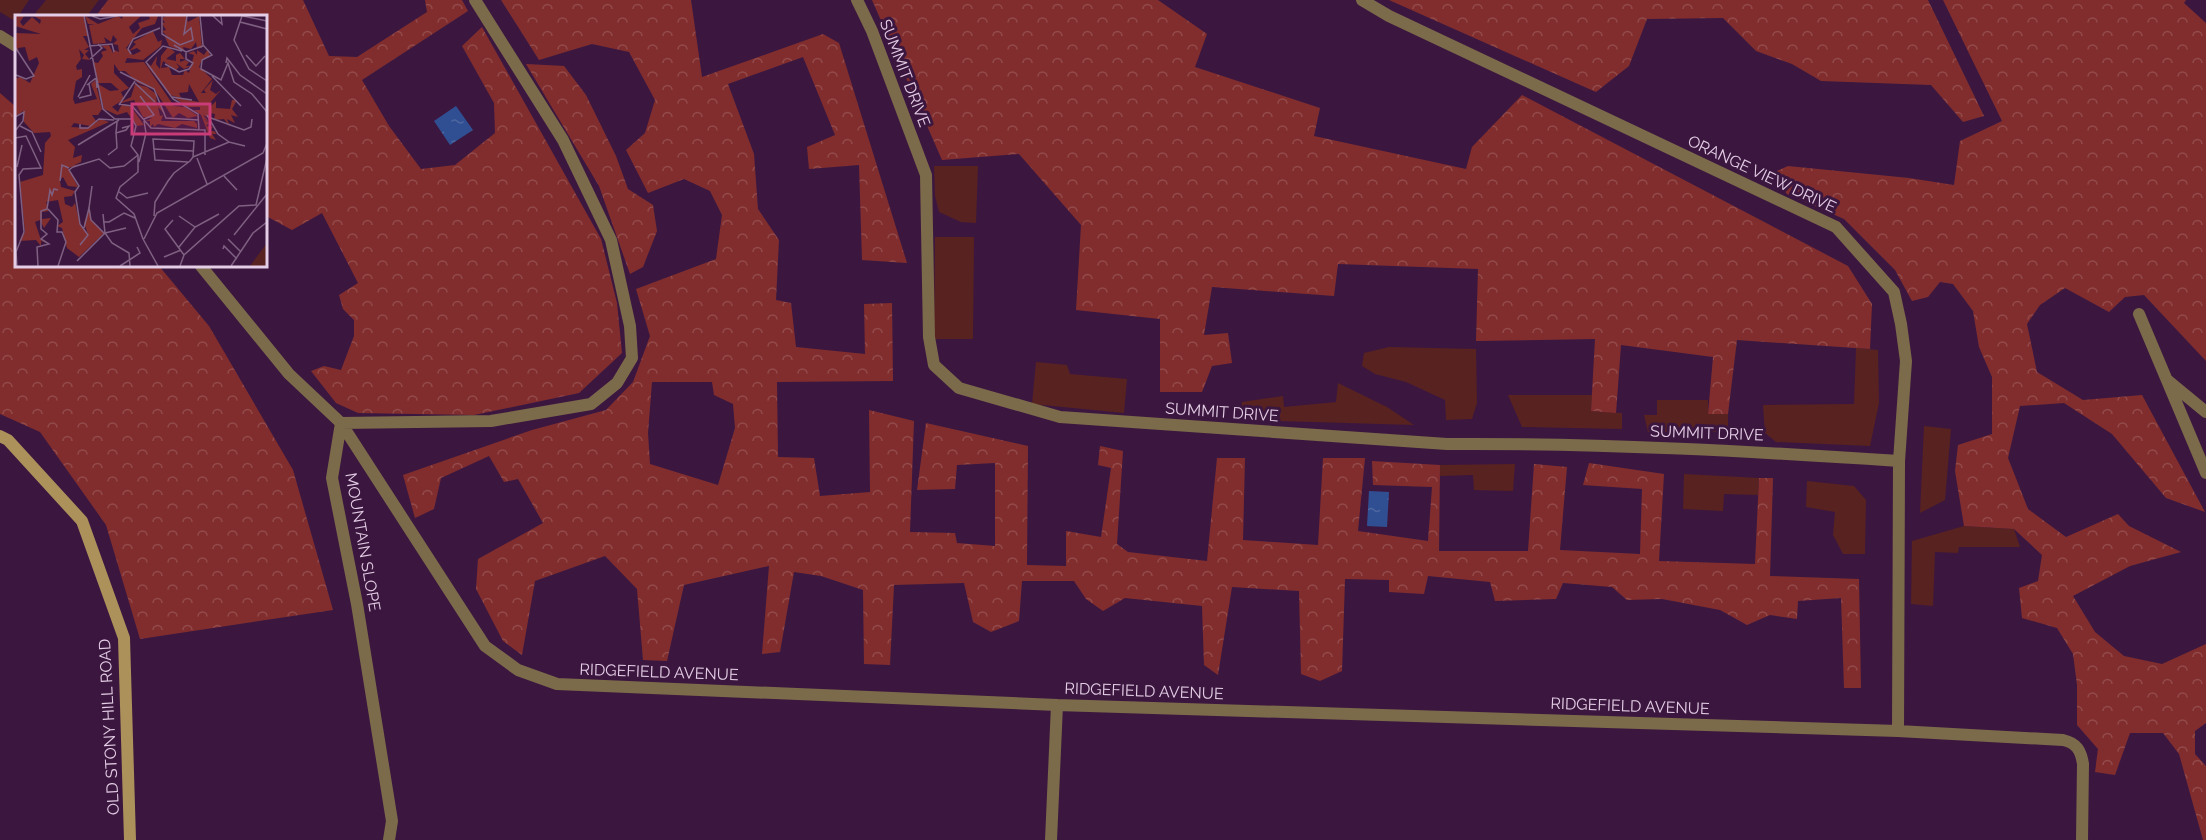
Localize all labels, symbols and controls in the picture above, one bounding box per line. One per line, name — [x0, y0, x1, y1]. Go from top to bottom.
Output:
inset map — [15, 15, 267, 267]
street label: SUMMIT DRIVE — [876, 17, 934, 130]
street label: ORANGE VIEW DRIVE — [1685, 131, 1839, 217]
street label: SUMMIT DRIVE — [1165, 399, 1280, 425]
street label: SUMMIT DRIVE — [1650, 422, 1764, 444]
street label: MOUNTAIN SLOPE — [341, 471, 385, 613]
street label: OLD STONY HILL ROAD — [95, 638, 123, 816]
street label: RIDGEFIELD AVENUE — [579, 660, 739, 684]
street label: RIDGEFIELD AVENUE — [1064, 679, 1224, 703]
street label: RIDGEFIELD AVENUE — [1550, 694, 1710, 718]

